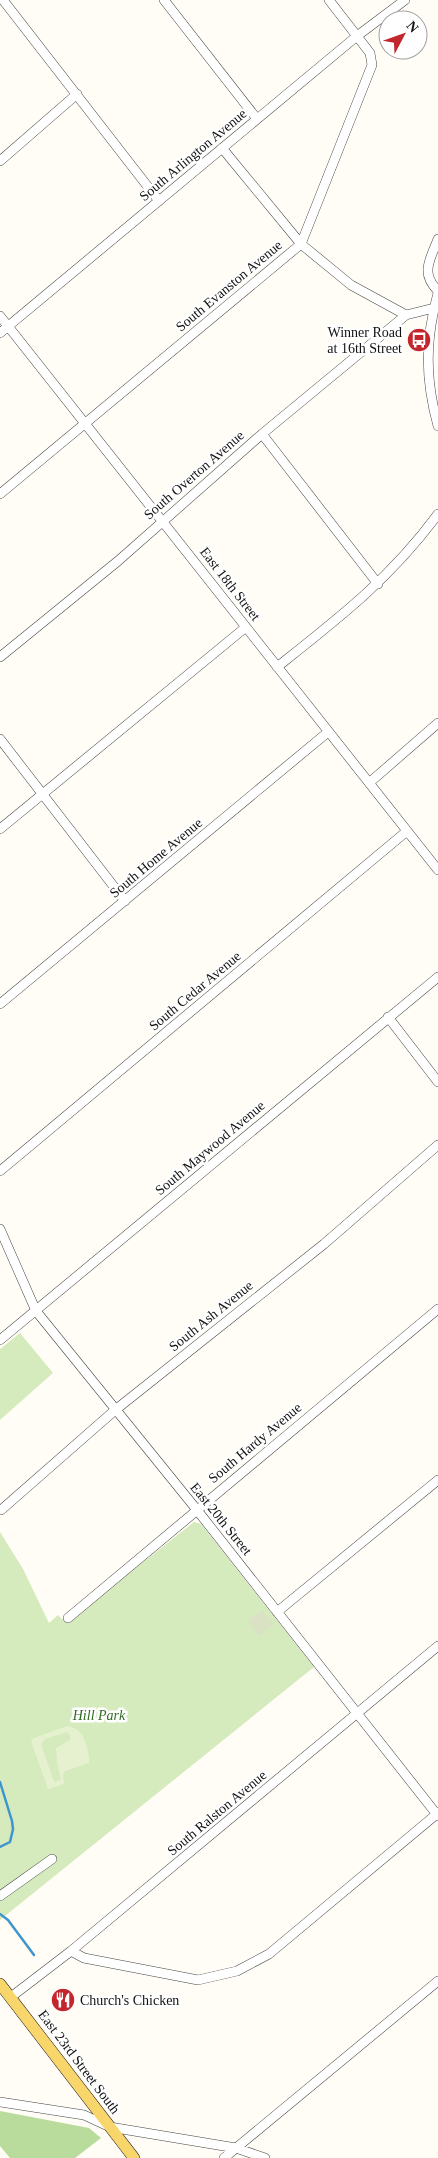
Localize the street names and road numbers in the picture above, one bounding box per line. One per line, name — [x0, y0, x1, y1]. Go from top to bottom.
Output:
street label: South Arlington Avenue — [136, 106, 250, 204]
street label: South Evanston Avenue — [173, 237, 285, 335]
street label: South Overton Avenue — [141, 428, 247, 522]
street label: East 18th Street — [197, 544, 263, 624]
street label: South Home Avenue — [107, 815, 205, 901]
street label: South Cedar Avenue — [146, 948, 244, 1034]
street label: South Maywood Avenue — [152, 1098, 268, 1198]
street label: South Ash Avenue — [166, 1278, 256, 1354]
street label: South Hardy Avenue — [206, 1400, 304, 1486]
street label: East 20th Street — [187, 1480, 255, 1558]
street label: South Ralston Avenue — [165, 1767, 269, 1859]
street label: East 23rd Street South — [35, 2007, 123, 2117]

